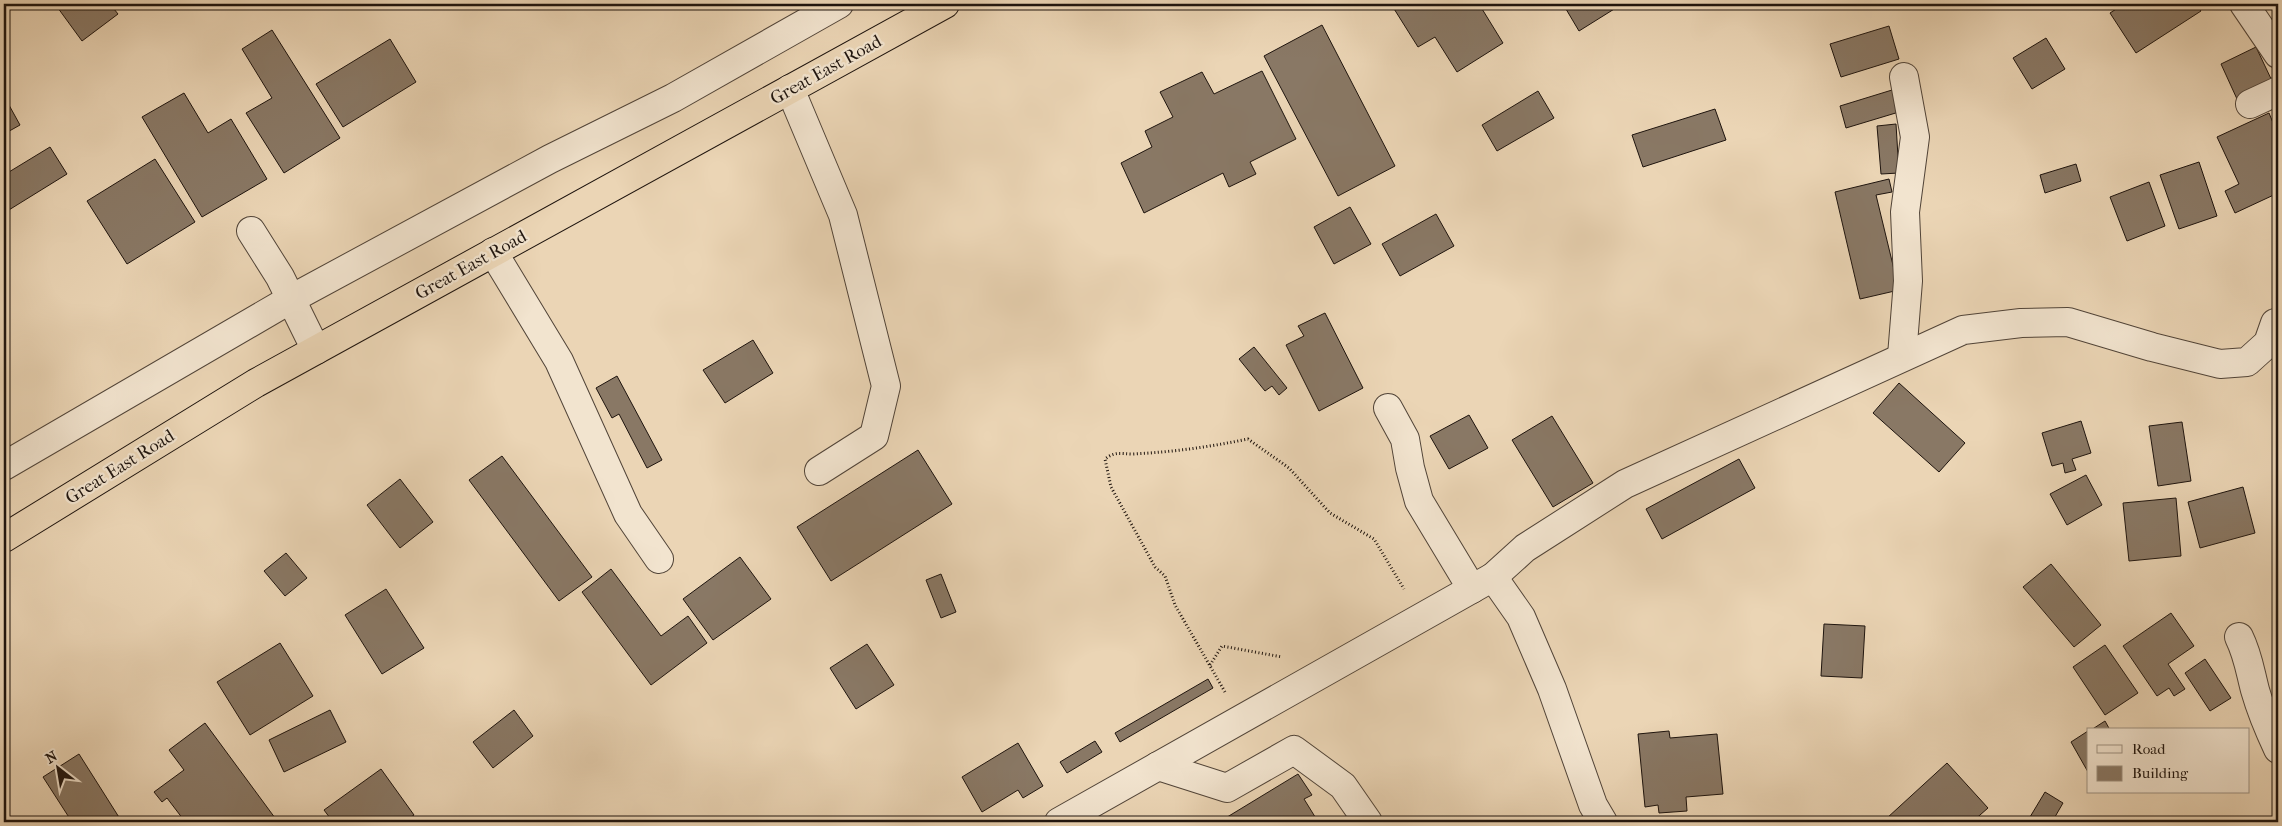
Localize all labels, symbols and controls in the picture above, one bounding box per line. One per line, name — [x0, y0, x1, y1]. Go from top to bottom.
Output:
street label: Great East Road — [767, 31, 886, 109]
street label: Great East Road — [412, 226, 531, 304]
street label: Great East Road — [62, 425, 178, 509]
legend — [2087, 728, 2250, 794]
text: Road — [2132, 740, 2166, 758]
north arrow — [32, 744, 82, 794]
text: N — [43, 747, 61, 767]
text: Building — [2132, 764, 2189, 782]

